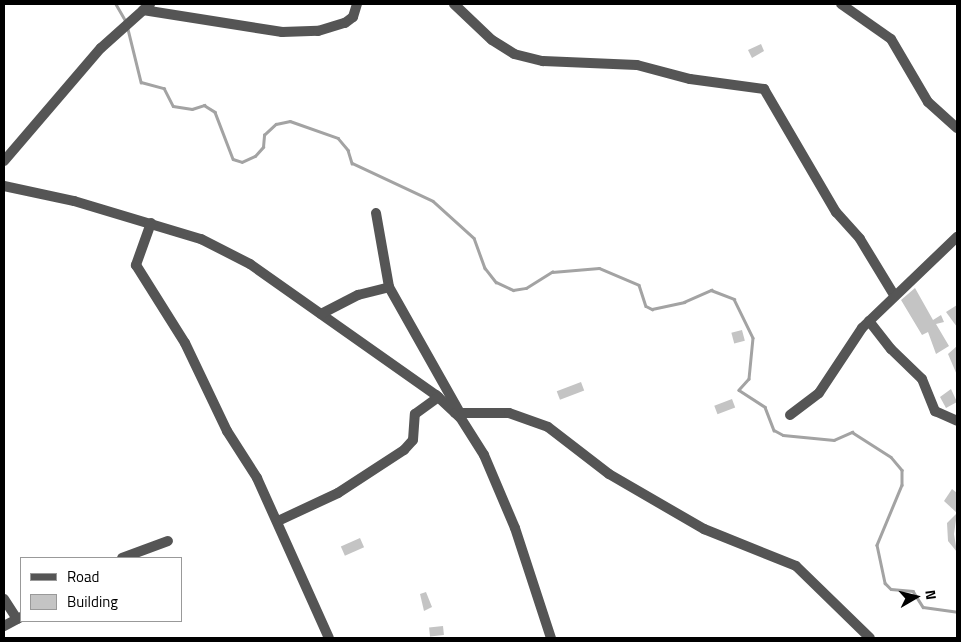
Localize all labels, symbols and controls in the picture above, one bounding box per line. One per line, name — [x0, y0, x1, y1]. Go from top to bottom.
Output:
legend — [20, 557, 182, 622]
text: Road — [67, 565, 99, 588]
north arrow — [891, 572, 941, 622]
text: N — [920, 589, 942, 601]
text: Building — [67, 590, 118, 613]

